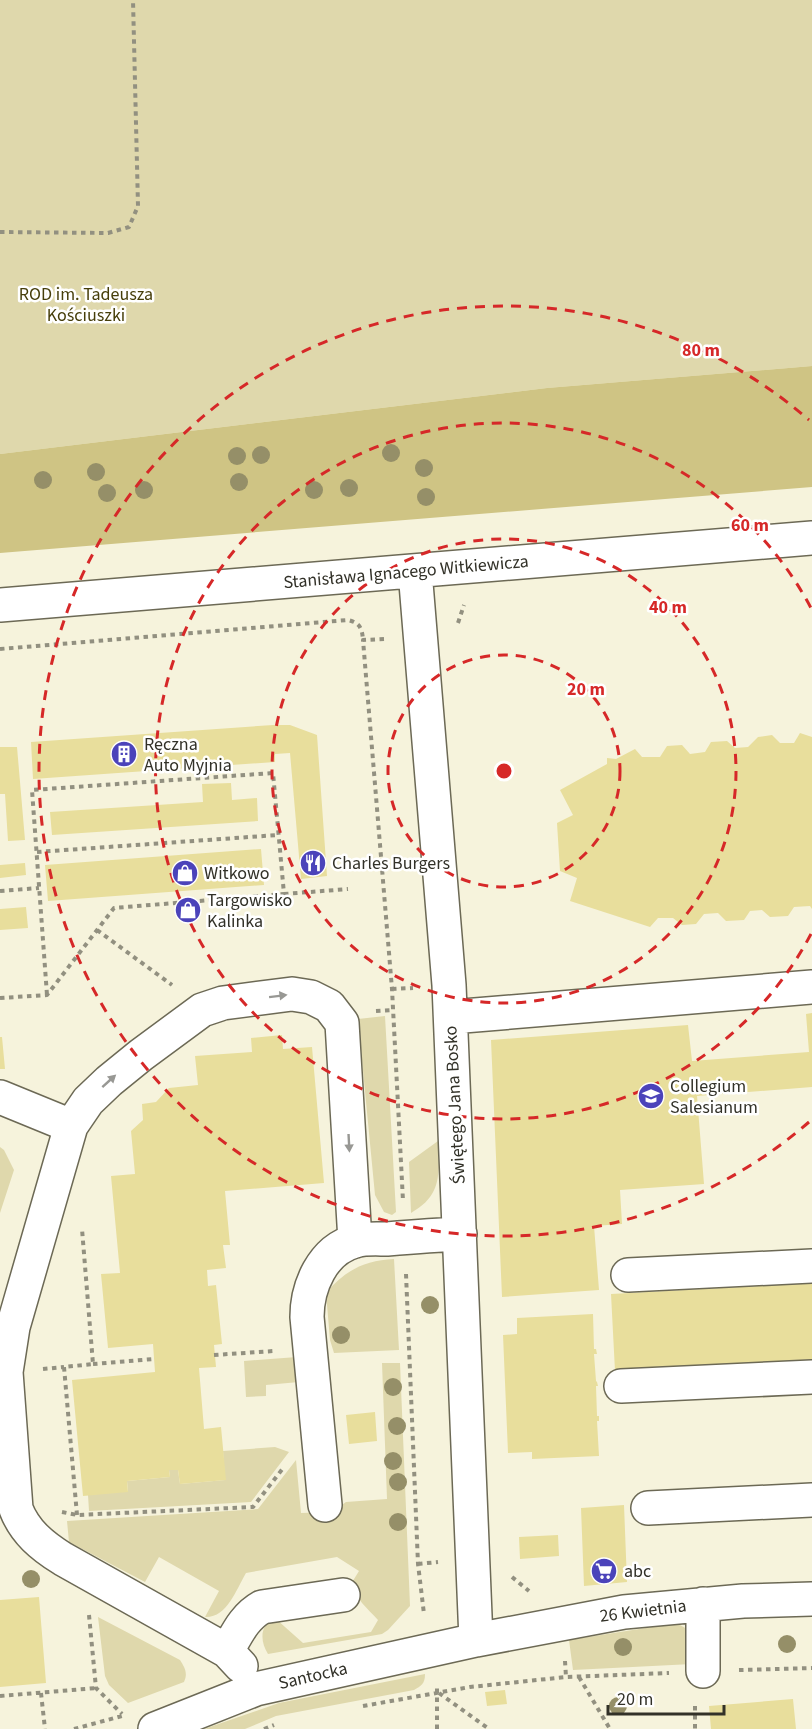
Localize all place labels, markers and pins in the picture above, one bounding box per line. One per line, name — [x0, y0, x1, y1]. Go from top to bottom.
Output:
place label: Ręczna Auto Myjnia — [144, 732, 232, 778]
building icon: Ręczna Auto Myjnia — [109, 739, 139, 769]
centre of rings — [494, 761, 514, 781]
restaurant icon: Charles Burgers — [298, 848, 328, 878]
place label: Charles Burgers — [332, 851, 450, 876]
shop icon: Witkowo — [170, 858, 200, 888]
place label: Witkowo — [204, 861, 270, 886]
place label: Targowisko Kalinka — [207, 888, 292, 934]
shop icon: Targowisko Kalinka — [173, 895, 203, 925]
place label: Collegium Salesianum — [670, 1074, 758, 1120]
school or university icon: Collegium Salesianum — [636, 1081, 666, 1111]
supermarket icon: abc — [589, 1556, 619, 1586]
place label: abc — [624, 1559, 651, 1584]

